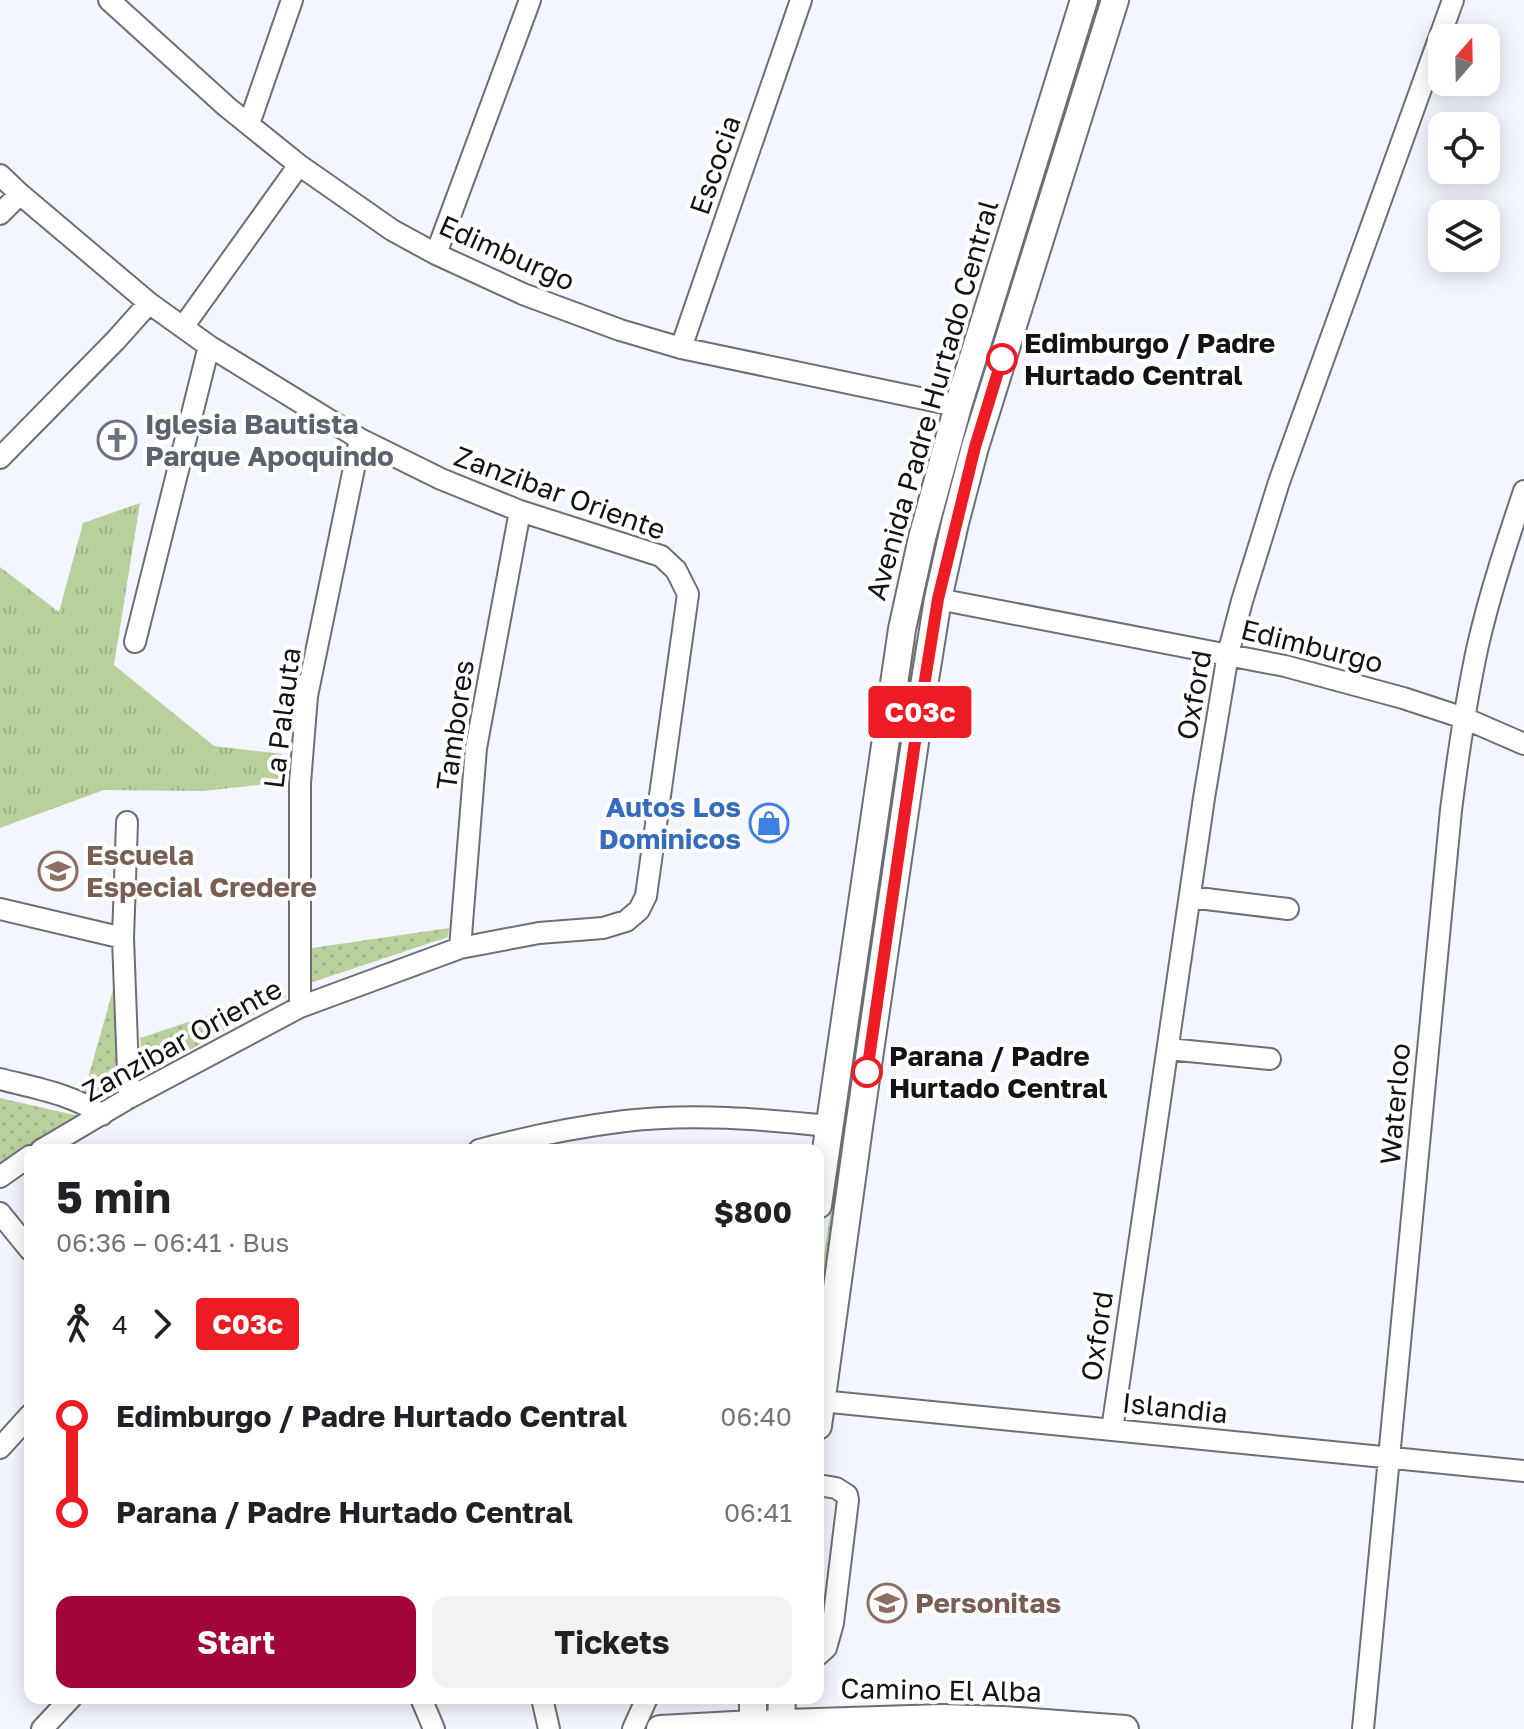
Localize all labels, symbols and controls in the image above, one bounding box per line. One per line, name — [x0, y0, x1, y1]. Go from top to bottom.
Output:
north arrow — [1428, 24, 1500, 96]
map controls — [1428, 24, 1500, 272]
street label: Escocia — [682, 111, 747, 219]
button: locate — [1428, 112, 1500, 184]
street label: Avenida Padre Hurtado Central — [858, 196, 1005, 604]
button: layers — [1428, 200, 1500, 272]
street label: Edimburgo — [434, 208, 580, 297]
place label: Edimburgo / Padre Hurtado Central — [1024, 326, 1275, 391]
marker: Edimburgo / Padre Hurtado Central — [987, 344, 1017, 374]
place label: Iglesia Bautista Parque Apoquindo — [145, 407, 394, 472]
church icon: Iglesia Bautista Parque Apoquindo — [96, 419, 138, 461]
street label: Zanzibar Oriente — [450, 439, 670, 546]
street label: Edimburgo — [1238, 612, 1387, 679]
street label: La Palauta — [256, 646, 307, 790]
street label: Oxford — [1169, 648, 1218, 742]
street label: Tambores — [429, 658, 480, 792]
line badge: C03c — [864, 686, 976, 738]
text: C03c — [884, 695, 956, 728]
place label: Autos Los Dominicos — [599, 790, 741, 855]
shop icon: Autos Los Dominicos — [748, 802, 790, 844]
place label: Escuela Especial Credere — [86, 838, 317, 903]
school or university icon: Escuela Especial Credere — [37, 850, 79, 892]
street label: Zanzibar Oriente — [77, 971, 287, 1108]
place label: Parana / Padre Hurtado Central — [889, 1039, 1108, 1104]
street label: Waterloo — [1373, 1042, 1416, 1166]
marker: Parana / Padre Hurtado Central — [852, 1057, 882, 1087]
text: 5 min — [56, 1170, 171, 1223]
text: $800 — [714, 1194, 792, 1230]
text: 06:36 – 06:41 · Bus — [56, 1227, 289, 1258]
street label: Oxford — [1074, 1289, 1119, 1383]
icon: walk — [56, 1302, 100, 1346]
icon: forward — [140, 1302, 184, 1346]
text: C03c — [212, 1307, 283, 1340]
text: 4 — [112, 1309, 128, 1340]
street label: Islandia — [1121, 1386, 1230, 1429]
text: Edimburgo / Padre Hurtado Central — [116, 1398, 627, 1434]
text: 06:40 — [720, 1401, 792, 1432]
text: Parana / Padre Hurtado Central — [116, 1494, 573, 1530]
text: 06:41 — [724, 1497, 792, 1528]
school or university icon: Personitas — [866, 1582, 908, 1624]
place label: Personitas — [915, 1586, 1061, 1619]
button: Start — [56, 1596, 416, 1688]
button: Tickets — [432, 1596, 792, 1688]
street label: Camino El Alba — [840, 1671, 1042, 1708]

